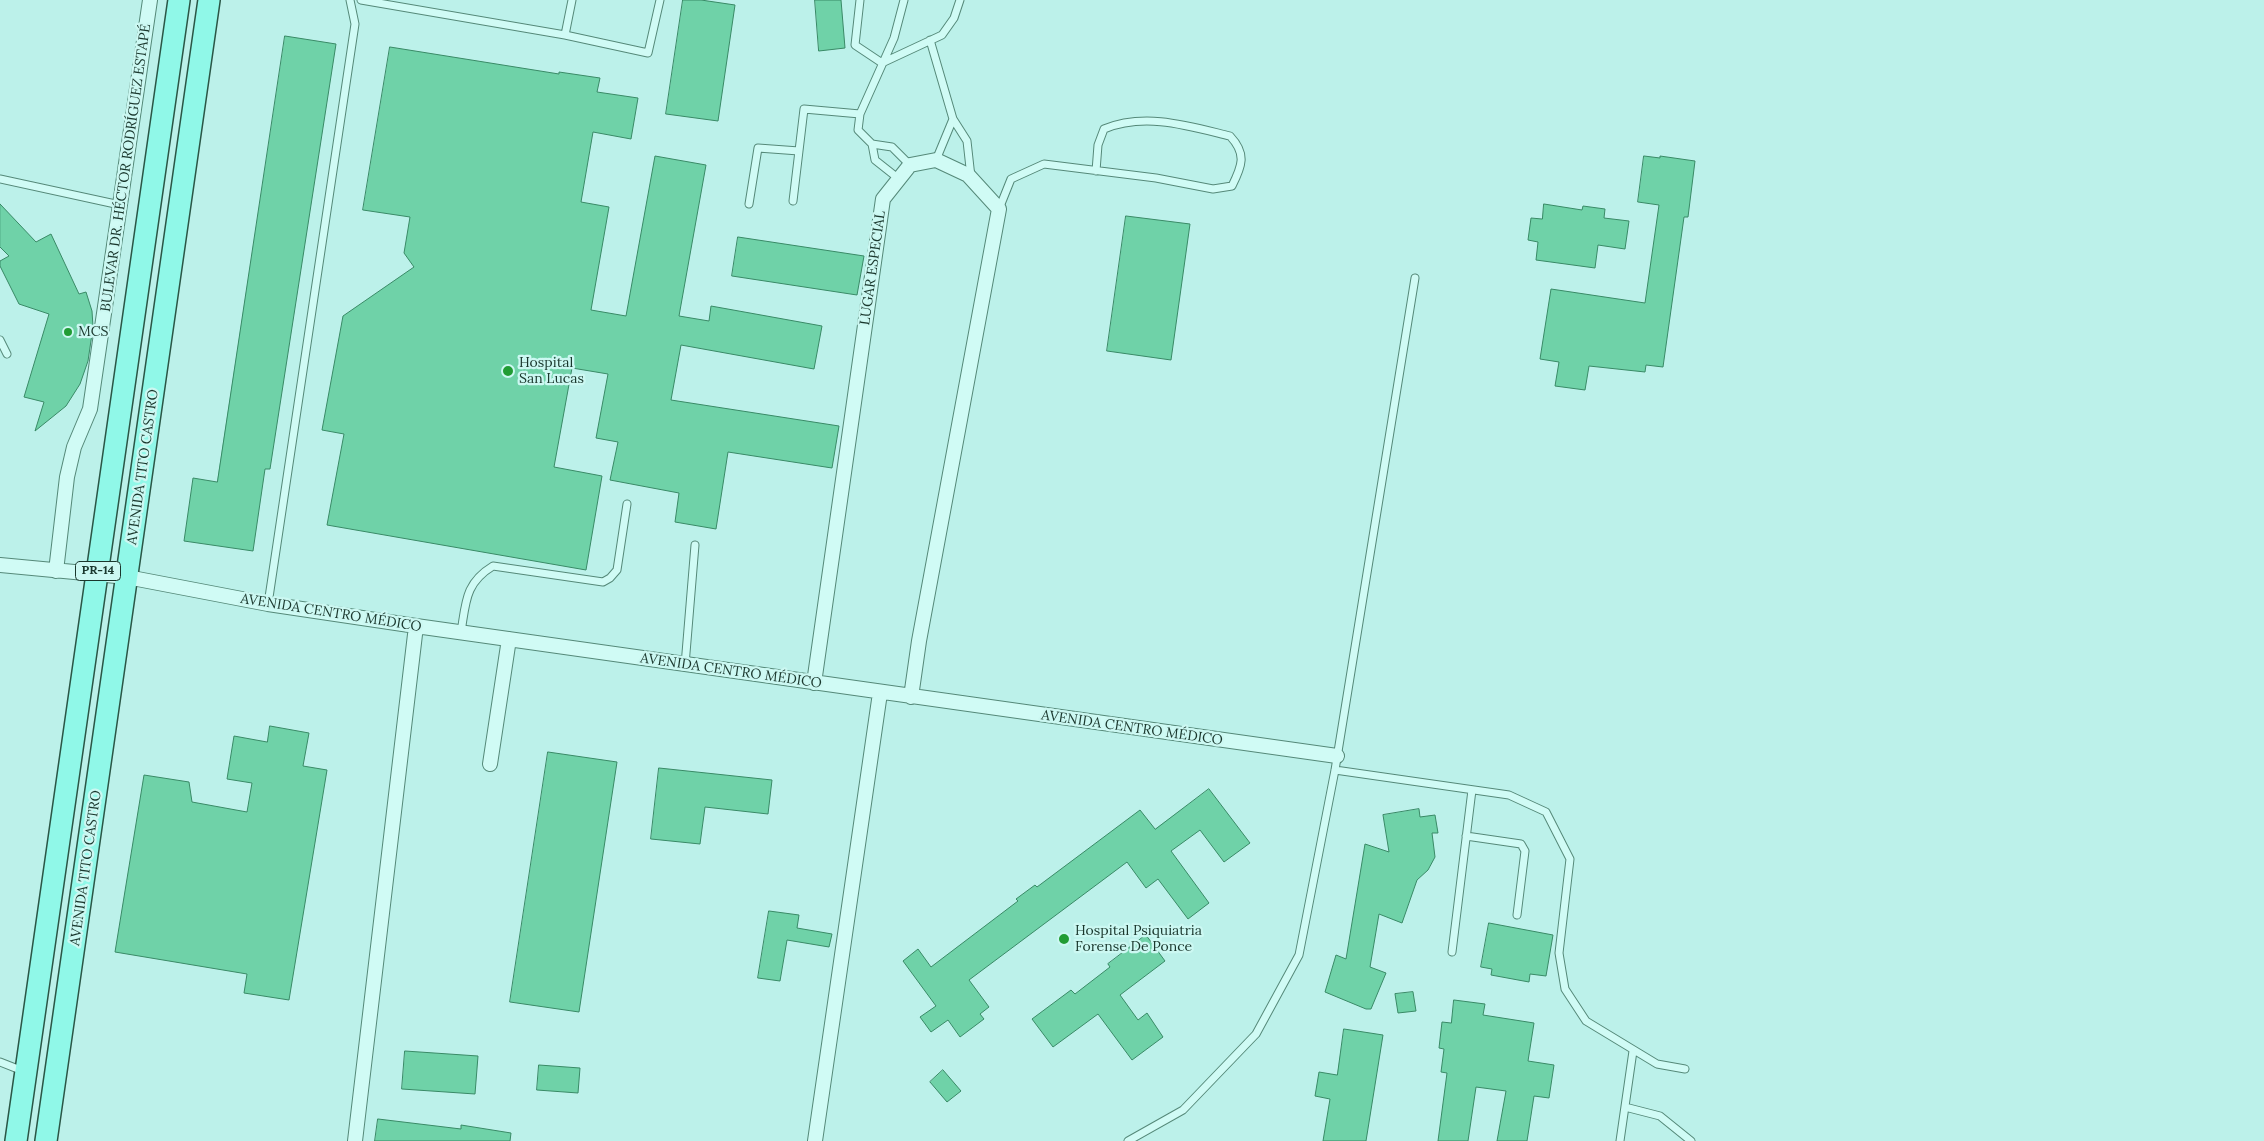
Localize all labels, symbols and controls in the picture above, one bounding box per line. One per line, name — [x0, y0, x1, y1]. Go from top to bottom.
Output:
street label: BULEVAR DR. HÉCTOR RODRÍGUEZ ESTAPÉ — [97, 23, 155, 313]
street label: LUGAR ESPECIAL — [857, 210, 889, 326]
place label: MCS — [78, 324, 109, 340]
marker: MCS — [62, 326, 74, 338]
place label: Hospital San Lucas — [519, 355, 584, 388]
marker: Hospital San Lucas — [501, 364, 515, 378]
street label: AVENIDA TITO CASTRO — [124, 388, 162, 546]
road number: PR-14 — [76, 562, 120, 580]
street label: AVENIDA CENTRO MÉDICO — [239, 590, 423, 636]
street label: AVENIDA CENTRO MÉDICO — [639, 650, 823, 692]
street label: AVENIDA CENTRO MÉDICO — [1040, 707, 1224, 749]
street label: AVENIDA TITO CASTRO — [67, 789, 105, 947]
place label: Hospital Psiquiatria Forense De Ponce — [1075, 923, 1202, 956]
marker: Hospital Psiquiatria Forense De Ponce — [1057, 932, 1071, 946]

